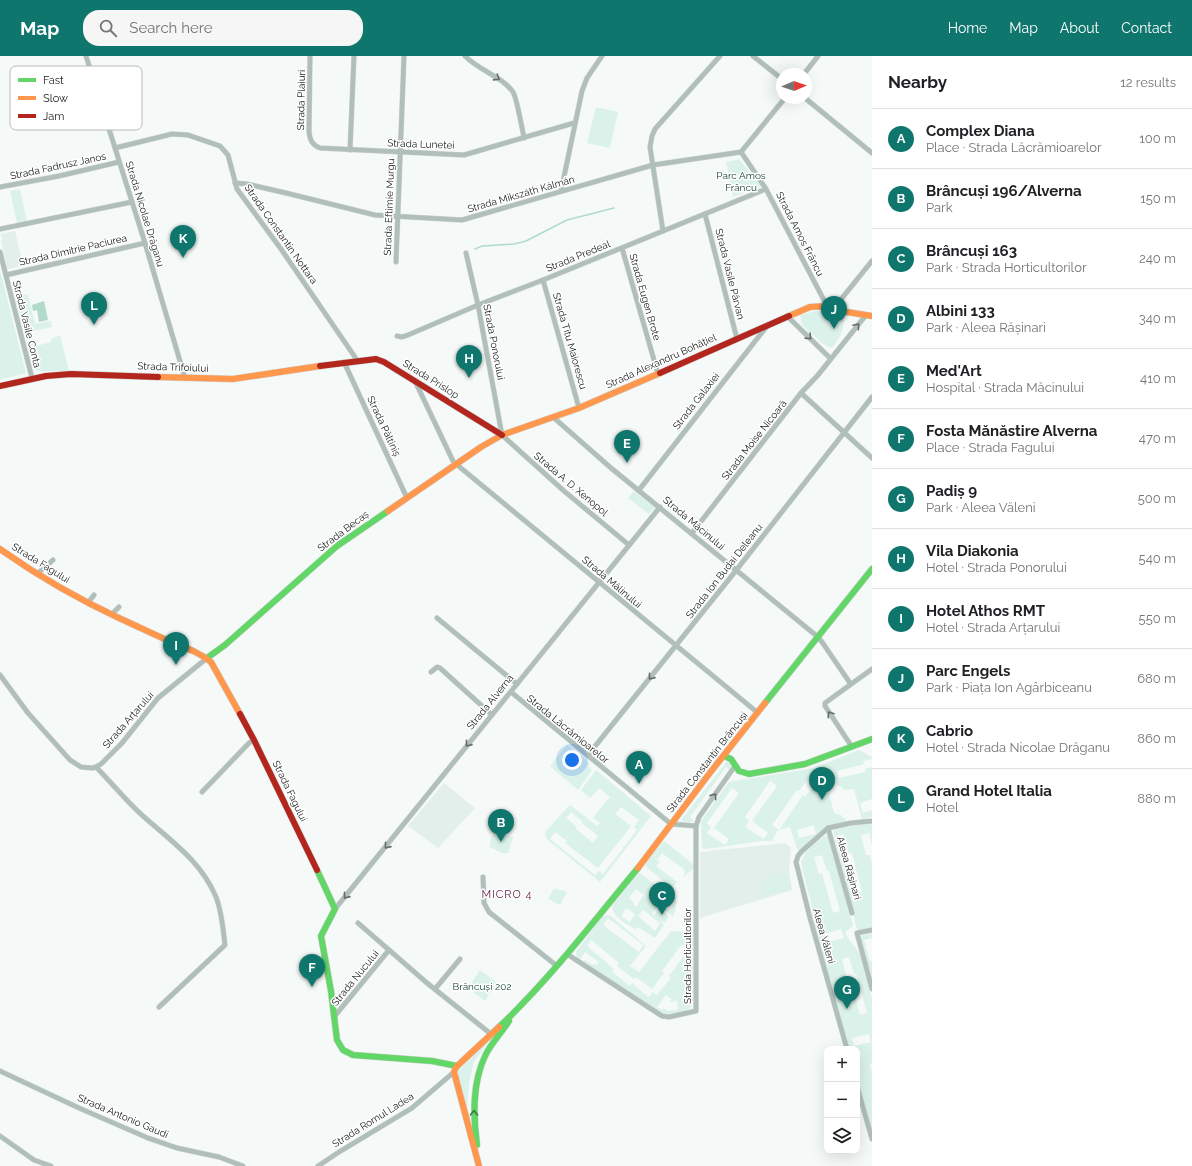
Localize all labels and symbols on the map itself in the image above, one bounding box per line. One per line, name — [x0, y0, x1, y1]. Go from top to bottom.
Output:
legend — [10, 66, 142, 130]
north arrow — [776, 68, 812, 104]
street label: Strada Plaiuri — [295, 70, 307, 130]
text: Fast — [43, 74, 64, 87]
one-way arrow — [493, 74, 500, 81]
text: Slow — [43, 92, 68, 105]
text: Jam — [43, 110, 64, 123]
street label: Strada Lunetei — [387, 137, 455, 151]
street label: Strada Fadrusz Janos — [9, 150, 107, 182]
street label: Strada Eftimie Murgu — [382, 158, 396, 256]
street label: Strada Nicolae Drăganu — [124, 160, 166, 268]
park label: Parc Amos Frâncu — [716, 170, 766, 193]
street label: Strada Mikszáth Kálmán — [466, 173, 576, 215]
street label: Strada Constantin Nottara — [242, 182, 320, 286]
street label: Strada Amos Frâncu — [774, 190, 826, 278]
pin: K — [170, 225, 196, 258]
street label: Strada Vasile Pârvan — [713, 227, 747, 321]
street label: Strada Dimitrie Paciurea — [18, 232, 128, 268]
street label: Strada Predeal — [544, 238, 612, 274]
street label: Strada Eugen Brote — [627, 252, 663, 342]
street label: Strada Vasile Conta — [11, 279, 43, 369]
street label: Strada Titu Maiorescu — [551, 291, 589, 391]
pin: L — [81, 292, 107, 325]
pin: J — [821, 296, 847, 329]
street label: Strada Ponorului — [481, 303, 507, 381]
one-way arrow — [853, 323, 860, 331]
street label: Strada Alexandru Bohățiel — [604, 332, 718, 390]
one-way arrow — [804, 333, 812, 340]
pin: H — [456, 345, 482, 378]
street label: Strada Prislop — [401, 357, 461, 401]
street label: Strada Trifoiului — [137, 360, 209, 374]
street label: Strada Galaxiei — [671, 371, 721, 431]
street label: Strada Păltiniș — [365, 394, 403, 458]
street label: Strada Moise Nicoară — [719, 398, 789, 482]
pin: E — [614, 430, 640, 463]
street label: Strada A. D. Xenopol — [532, 450, 610, 518]
street label: Strada Măcinului — [661, 494, 727, 552]
street label: Strada Becaș — [315, 508, 371, 554]
street label: Strada Ion Budai Deleanu — [684, 521, 764, 621]
street label: Strada Fagului — [10, 541, 72, 585]
street label: Strada Mălinului — [580, 554, 644, 610]
pin: I — [163, 632, 189, 665]
street label: Strada Alverna — [465, 672, 515, 732]
one-way arrow — [648, 672, 655, 679]
street label: Strada Arțarului — [100, 689, 156, 751]
street label: Strada Lăcrămioarelor — [525, 693, 612, 766]
street label: Strada Constantin Brâncuși — [664, 710, 750, 814]
one-way arrow — [828, 711, 835, 718]
one-way arrow — [466, 740, 473, 747]
your location — [562, 750, 582, 770]
pin: A — [626, 751, 652, 784]
street label: Strada Fagului — [271, 759, 309, 823]
pin: D — [809, 767, 835, 800]
one-way arrow — [709, 793, 716, 800]
pin: B — [488, 809, 514, 842]
street label: Aleea Rășinari — [835, 835, 863, 901]
one-way arrow — [385, 841, 392, 848]
pin: C — [649, 882, 675, 915]
district label: MICRO 4 — [481, 888, 533, 901]
one-way arrow — [343, 891, 350, 899]
street label: Aleea Văleni — [811, 907, 837, 965]
street label: Strada Horticultorilor — [682, 908, 693, 1004]
street label: Strada Nucului — [329, 948, 381, 1008]
pin: F — [299, 954, 325, 987]
pin: G — [834, 976, 860, 1009]
park label: Brâncuși 202 — [453, 981, 511, 992]
street label: Strada Romul Ladea — [330, 1090, 416, 1150]
street label: Strada Antonio Gaudi — [76, 1092, 170, 1140]
one-way arrow — [470, 1110, 479, 1116]

